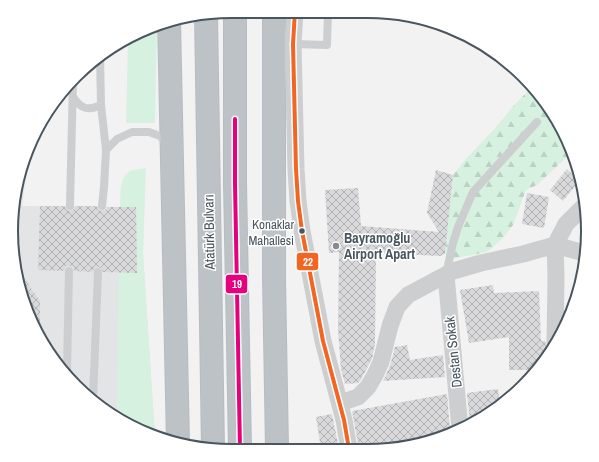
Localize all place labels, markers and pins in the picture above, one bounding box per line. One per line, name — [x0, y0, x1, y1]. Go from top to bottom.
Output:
place label: Konaklar Mahallesi — [248, 216, 294, 249]
marker: Konaklar Mahallesi — [297, 226, 307, 236]
place label: Bayramoğlu Airport Apart — [344, 229, 415, 263]
marker: Bayramoğlu Airport Apart — [331, 241, 341, 251]

